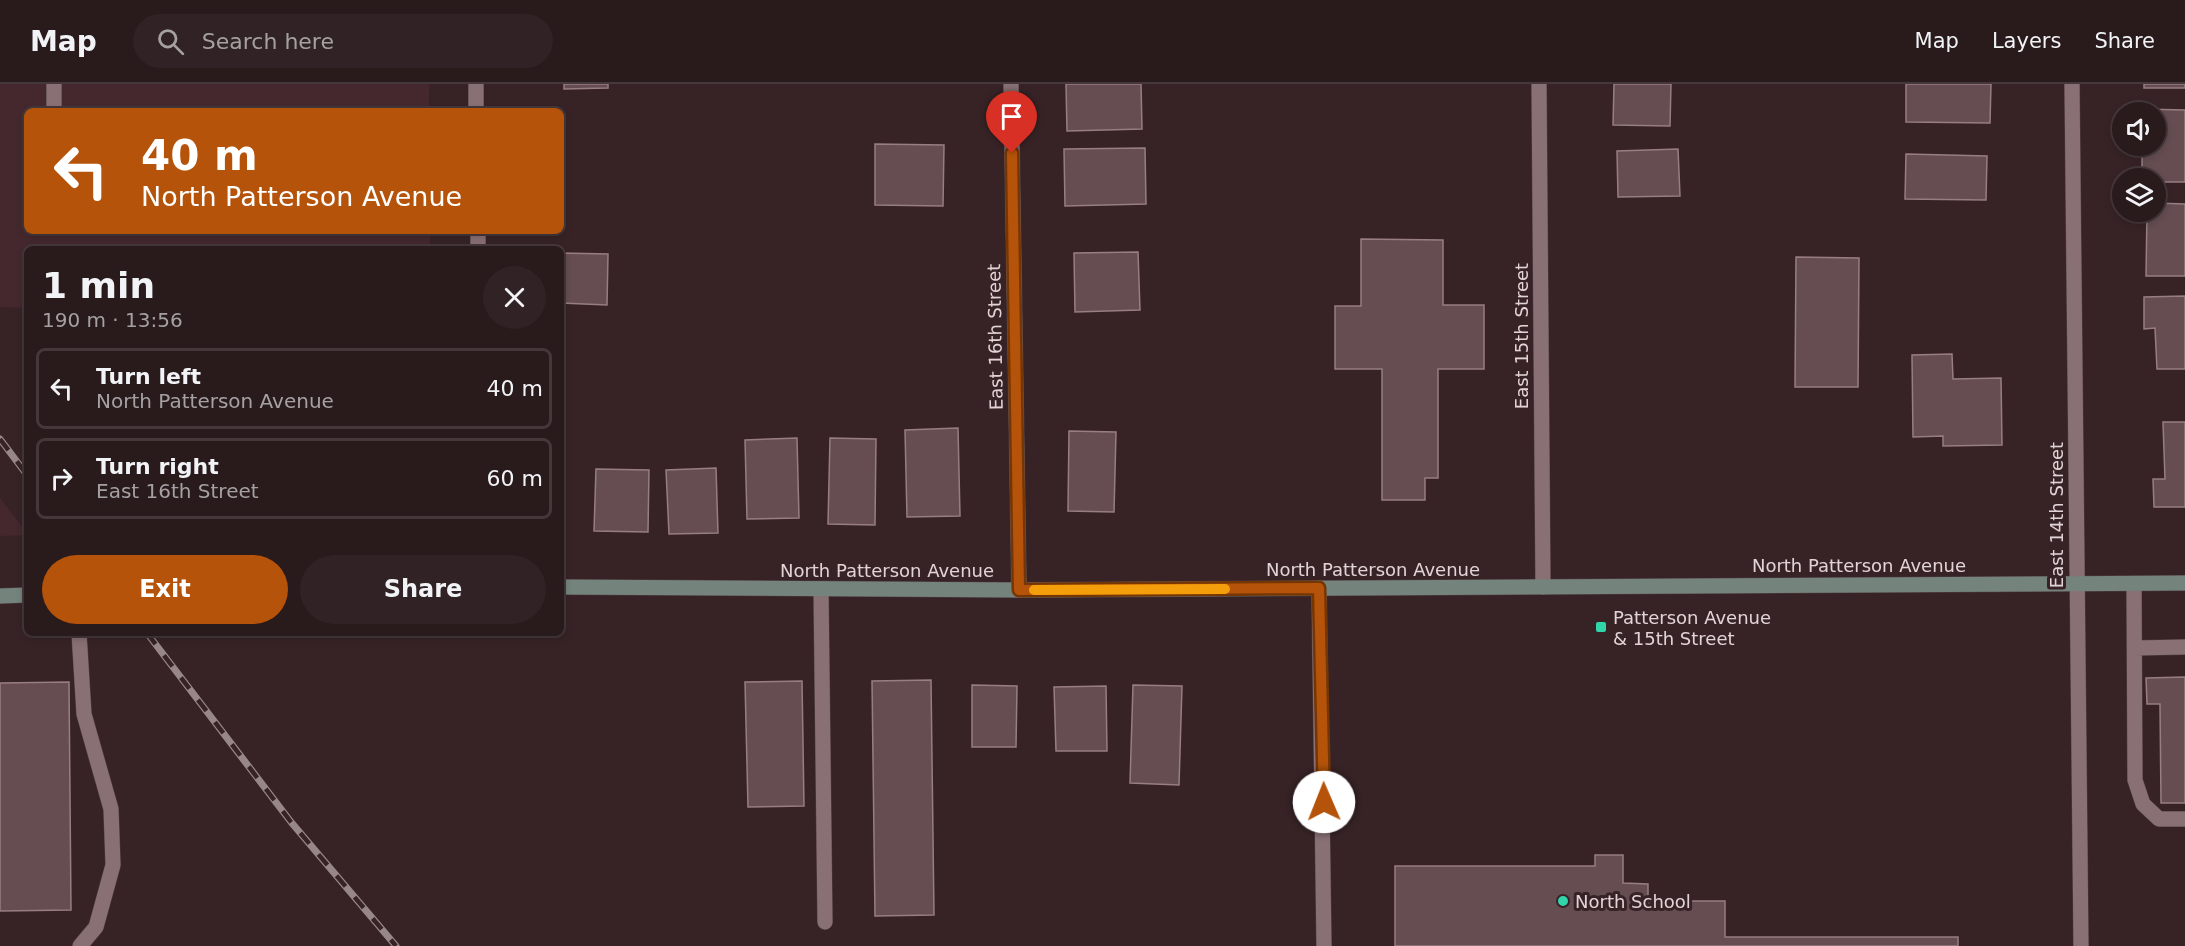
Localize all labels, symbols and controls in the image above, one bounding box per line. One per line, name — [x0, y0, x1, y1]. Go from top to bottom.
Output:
search box — [133, 14, 553, 68]
text: Map — [30, 25, 97, 58]
icon: search — [154, 25, 187, 58]
text: Search here — [202, 29, 334, 54]
text: Map — [1915, 29, 1959, 53]
text: Layers — [1992, 29, 2061, 53]
text: Share — [2094, 29, 2155, 53]
pin — [986, 91, 1037, 153]
icon: arrive — [995, 100, 1028, 133]
map controls — [2112, 102, 2166, 222]
button: sound — [2112, 102, 2166, 156]
text: 40 m — [141, 131, 258, 180]
icon: left — [42, 132, 120, 210]
button: layers — [2112, 168, 2166, 222]
text: North Patterson Avenue — [141, 181, 462, 212]
street label: East 15th Street — [1511, 263, 1532, 409]
street label: East 16th Street — [983, 264, 1007, 410]
text: 1 min — [42, 265, 155, 306]
button: close — [483, 266, 546, 329]
text: 190 m · 13:56 — [42, 308, 183, 332]
text: Turn left — [96, 364, 201, 389]
icon: left — [45, 372, 78, 405]
text: 40 m — [487, 376, 543, 401]
text: North Patterson Avenue — [96, 389, 334, 413]
street label: East 14th Street — [2046, 442, 2067, 588]
text: Turn right — [96, 454, 219, 479]
icon: right — [45, 462, 78, 495]
text: 60 m — [487, 466, 543, 491]
text: East 16th Street — [96, 479, 259, 503]
button: Exit — [42, 555, 288, 624]
button: Share — [300, 555, 546, 624]
street label: North Patterson Avenue — [1752, 555, 1966, 576]
street label: North Patterson Avenue — [1266, 559, 1480, 580]
street label: North Patterson Avenue — [780, 560, 994, 581]
place label: Patterson Avenue & 15th Street — [1613, 607, 1771, 649]
marker: Patterson Avenue & 15th Street — [1594, 620, 1608, 634]
position arrow — [1292, 770, 1356, 834]
place label: North School — [1575, 891, 1691, 912]
marker: North School — [1556, 894, 1570, 908]

